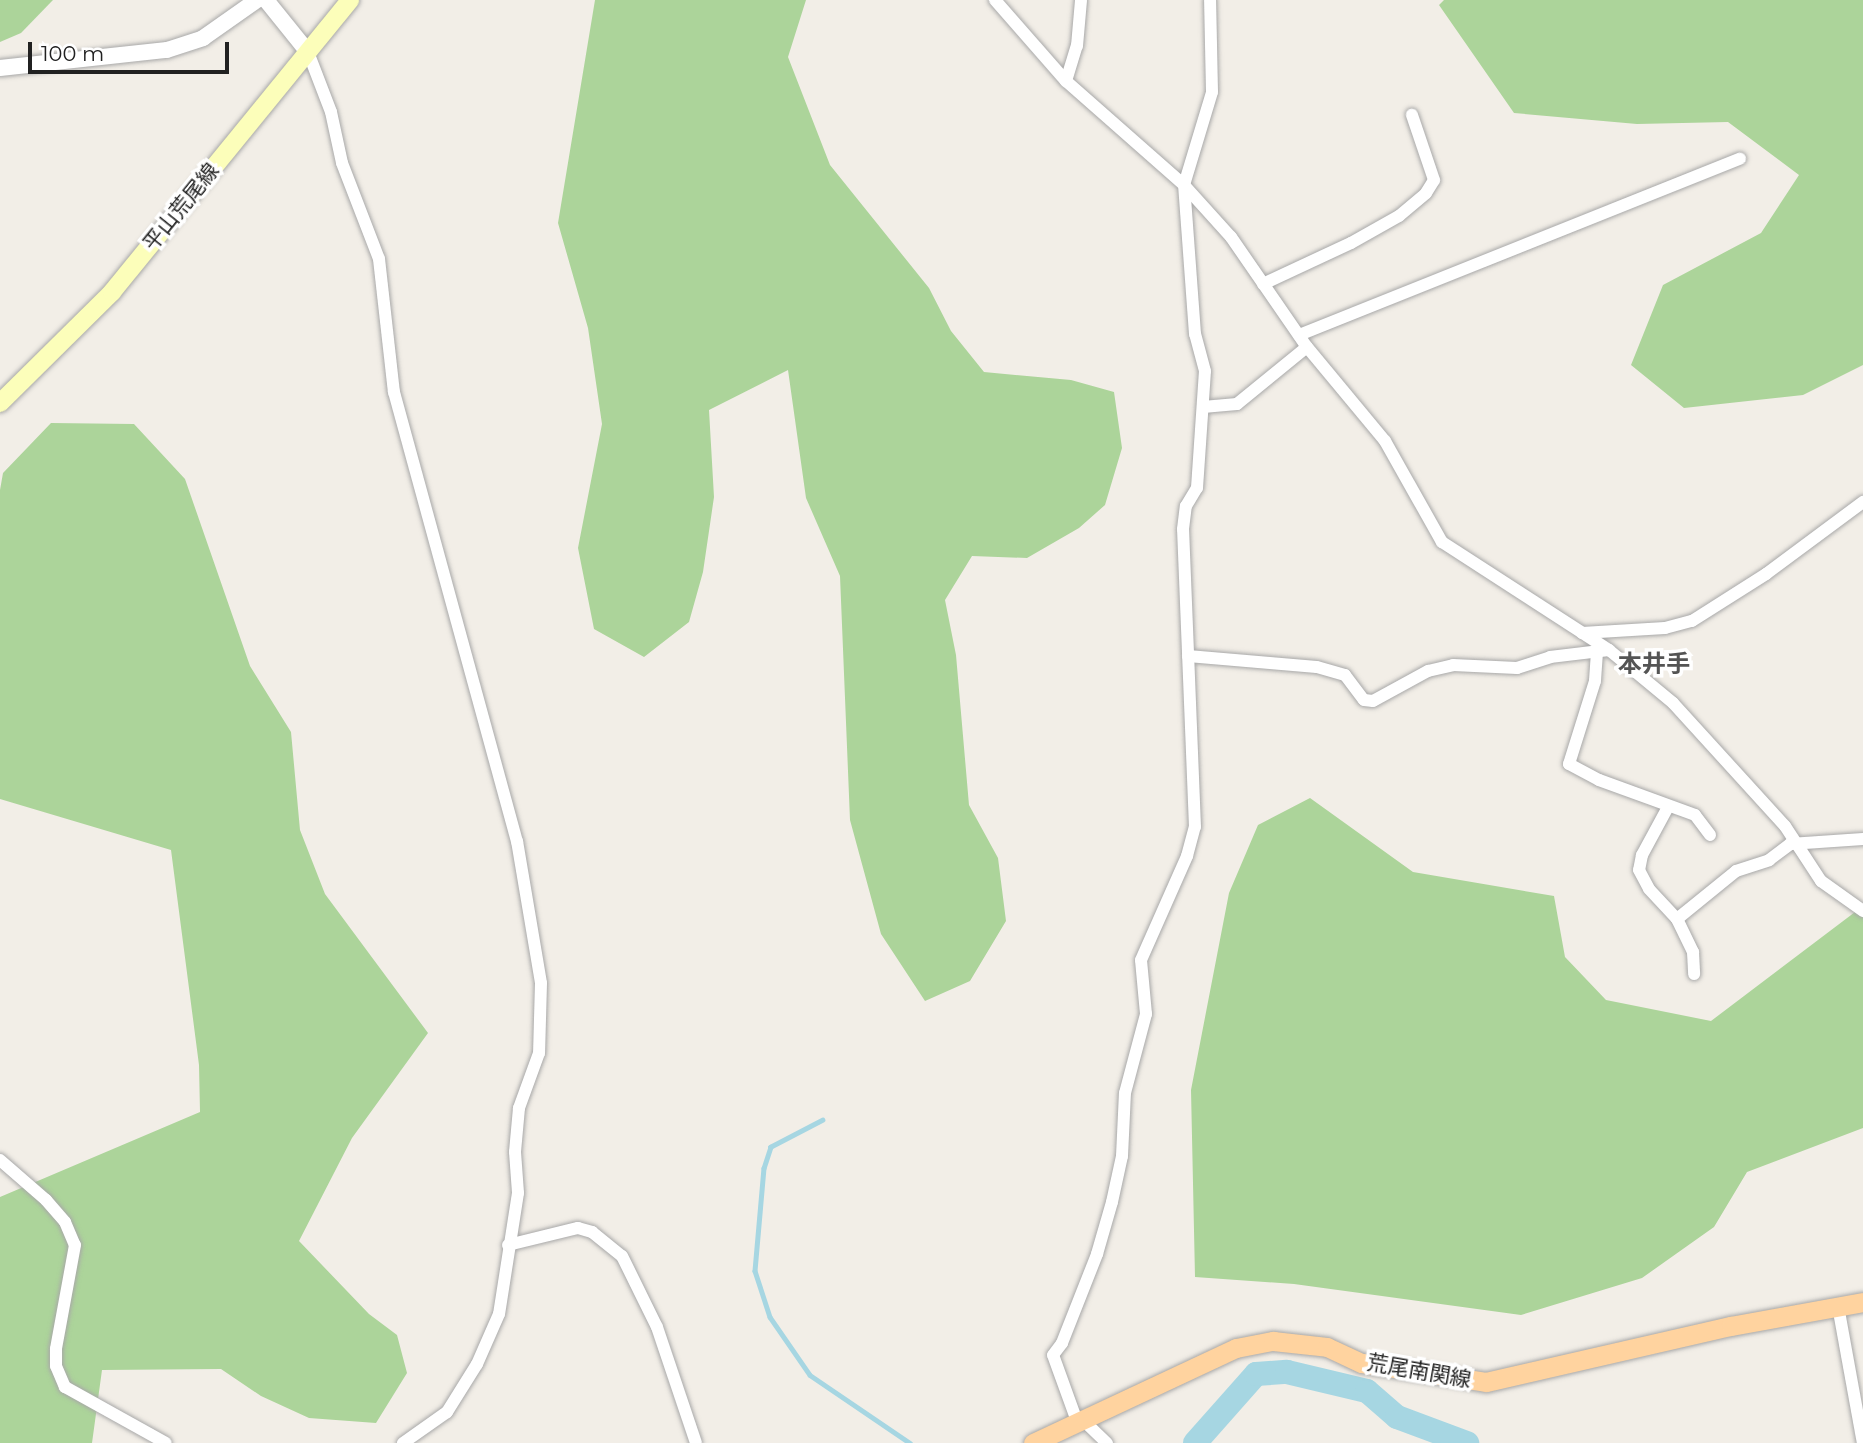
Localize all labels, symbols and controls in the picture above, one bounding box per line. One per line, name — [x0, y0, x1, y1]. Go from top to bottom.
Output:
scale bar — [32, 28, 233, 72]
text: 100 m — [41, 41, 104, 66]
street label: 平山荒尾線 — [138, 158, 224, 256]
district label: 本井手 — [1618, 650, 1690, 678]
street label: 荒尾南関線 — [1365, 1349, 1473, 1393]

